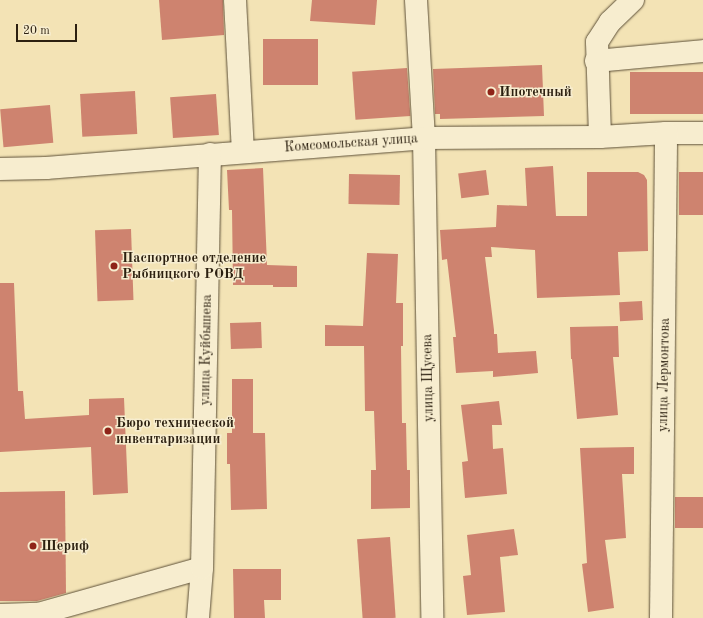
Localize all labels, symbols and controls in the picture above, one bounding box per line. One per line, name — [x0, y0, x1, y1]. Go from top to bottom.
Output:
scale bar — [18, 16, 79, 42]
text: 20 m — [23, 25, 50, 37]
place label: Ипотечный — [499, 84, 572, 100]
marker: Ипотечный — [486, 87, 496, 97]
street label: Комсомольская улица — [284, 130, 418, 156]
place label: Паспортное отделение Рыбницкого РОВД — [122, 250, 266, 282]
marker: Паспортное отделение Рыбницкого РОВД — [109, 261, 119, 271]
street label: улица Куйбышева — [197, 294, 215, 406]
street label: улица Лермонтова — [655, 318, 673, 432]
street label: улица Щусева — [419, 334, 437, 422]
place label: Бюро технической инвентаризации — [116, 415, 234, 448]
marker: Бюро технической инвентаризации — [103, 426, 113, 436]
place label: Шериф — [41, 538, 89, 554]
marker: Шериф — [28, 541, 38, 551]

